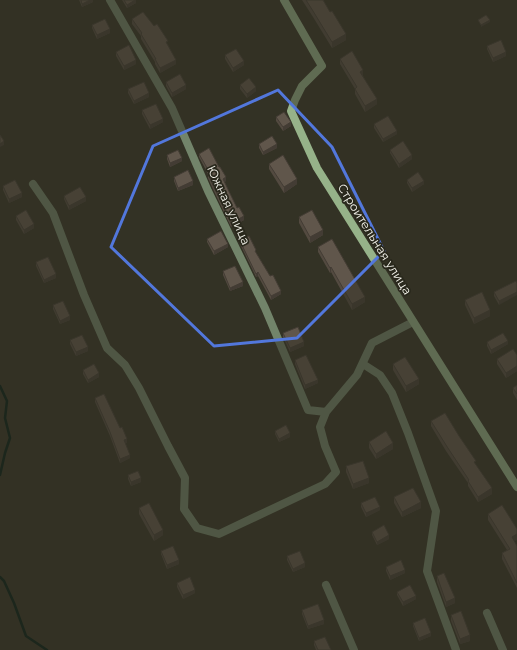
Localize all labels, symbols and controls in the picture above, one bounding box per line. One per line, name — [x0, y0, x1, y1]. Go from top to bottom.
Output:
street label: Южная улица — [204, 163, 254, 247]
street label: Строительная улица — [335, 181, 415, 297]

